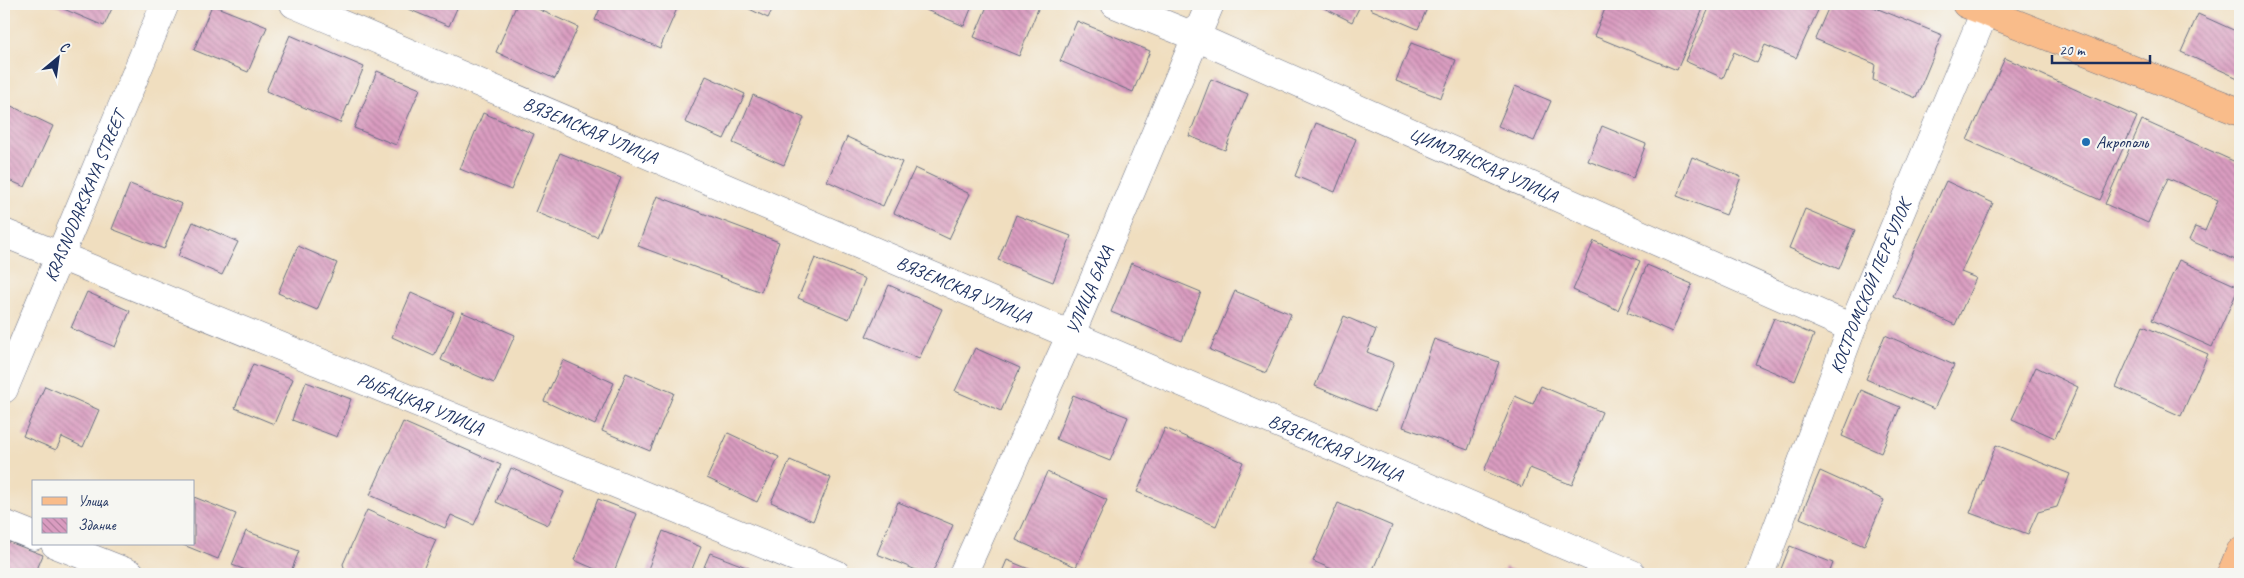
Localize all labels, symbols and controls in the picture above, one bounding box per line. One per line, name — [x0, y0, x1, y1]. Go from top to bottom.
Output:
north arrow — [32, 32, 82, 82]
scale bar — [2052, 32, 2149, 64]
text: С — [57, 38, 73, 57]
text: 20 m — [2059, 41, 2086, 60]
street label: ВЯЗЕМСКАЯ УЛИЦА — [520, 92, 662, 169]
street label: KRASNODARSKAYA STREET — [39, 104, 131, 285]
street label: ЦИМЛЯНСКАЯ УЛИЦА — [1406, 122, 1562, 207]
place label: Акрополь — [2096, 131, 2149, 153]
marker: Акрополь — [2080, 136, 2092, 148]
street label: КОСТРОМСКОЙ ПЕРЕУЛОК — [1825, 193, 1917, 376]
street label: УЛИЦА БАХА — [1061, 242, 1118, 337]
street label: ВЯЗЕМСКАЯ УЛИЦА — [893, 251, 1035, 328]
street label: РЫБАЦКАЯ УЛИЦА — [354, 368, 488, 440]
street label: ВЯЗЕМСКАЯ УЛИЦА — [1265, 409, 1407, 486]
legend — [32, 480, 195, 546]
text: Улица — [78, 492, 109, 511]
text: Здание — [78, 516, 117, 535]

